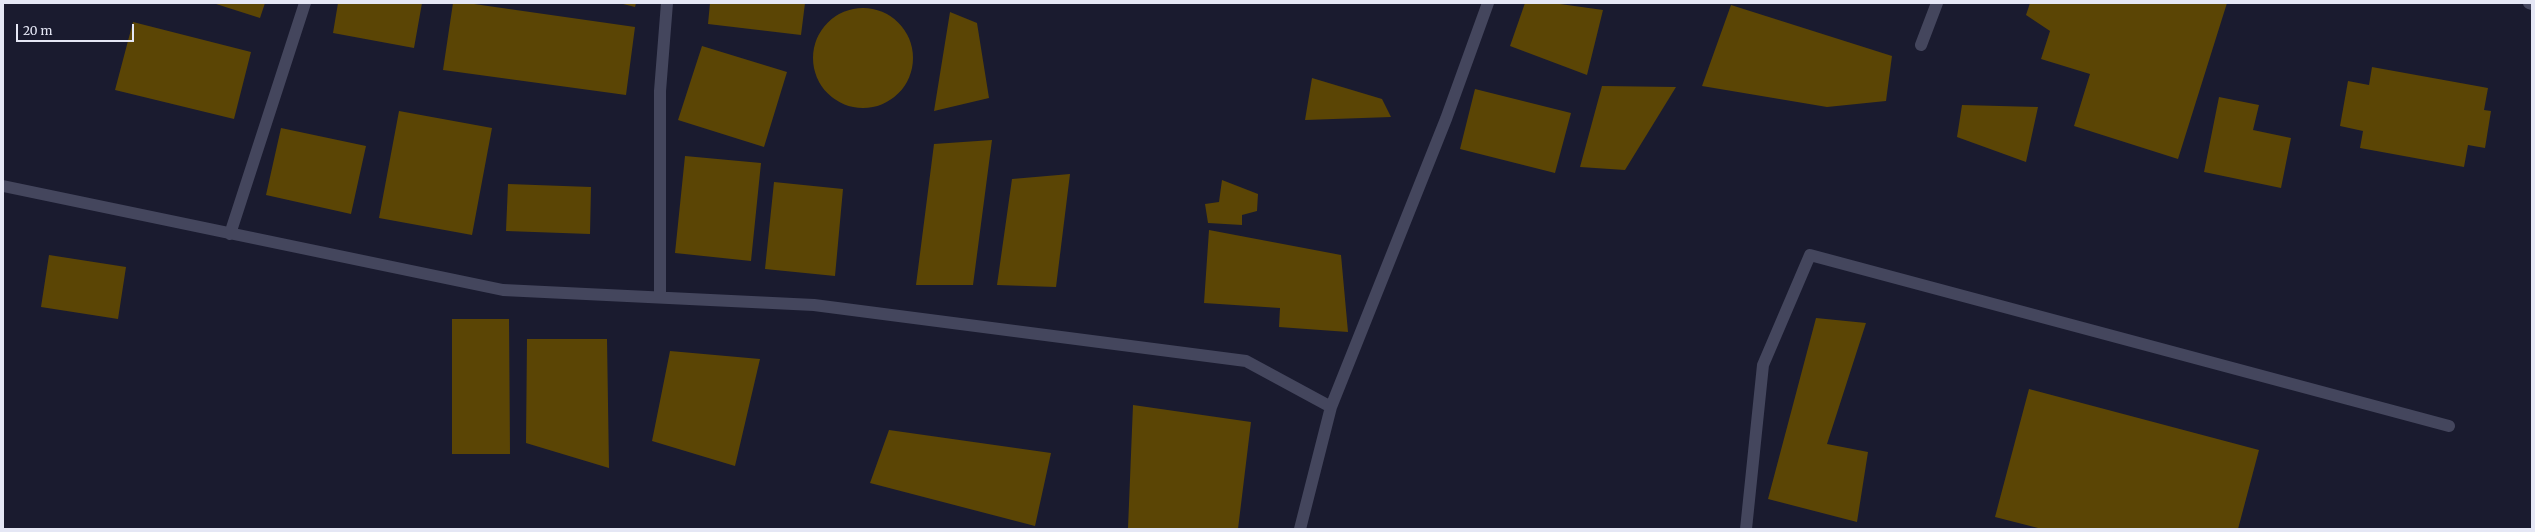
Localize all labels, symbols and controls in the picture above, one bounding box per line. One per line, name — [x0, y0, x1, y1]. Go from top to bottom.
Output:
scale bar — [18, 16, 136, 42]
text: 20 m — [23, 23, 52, 38]

